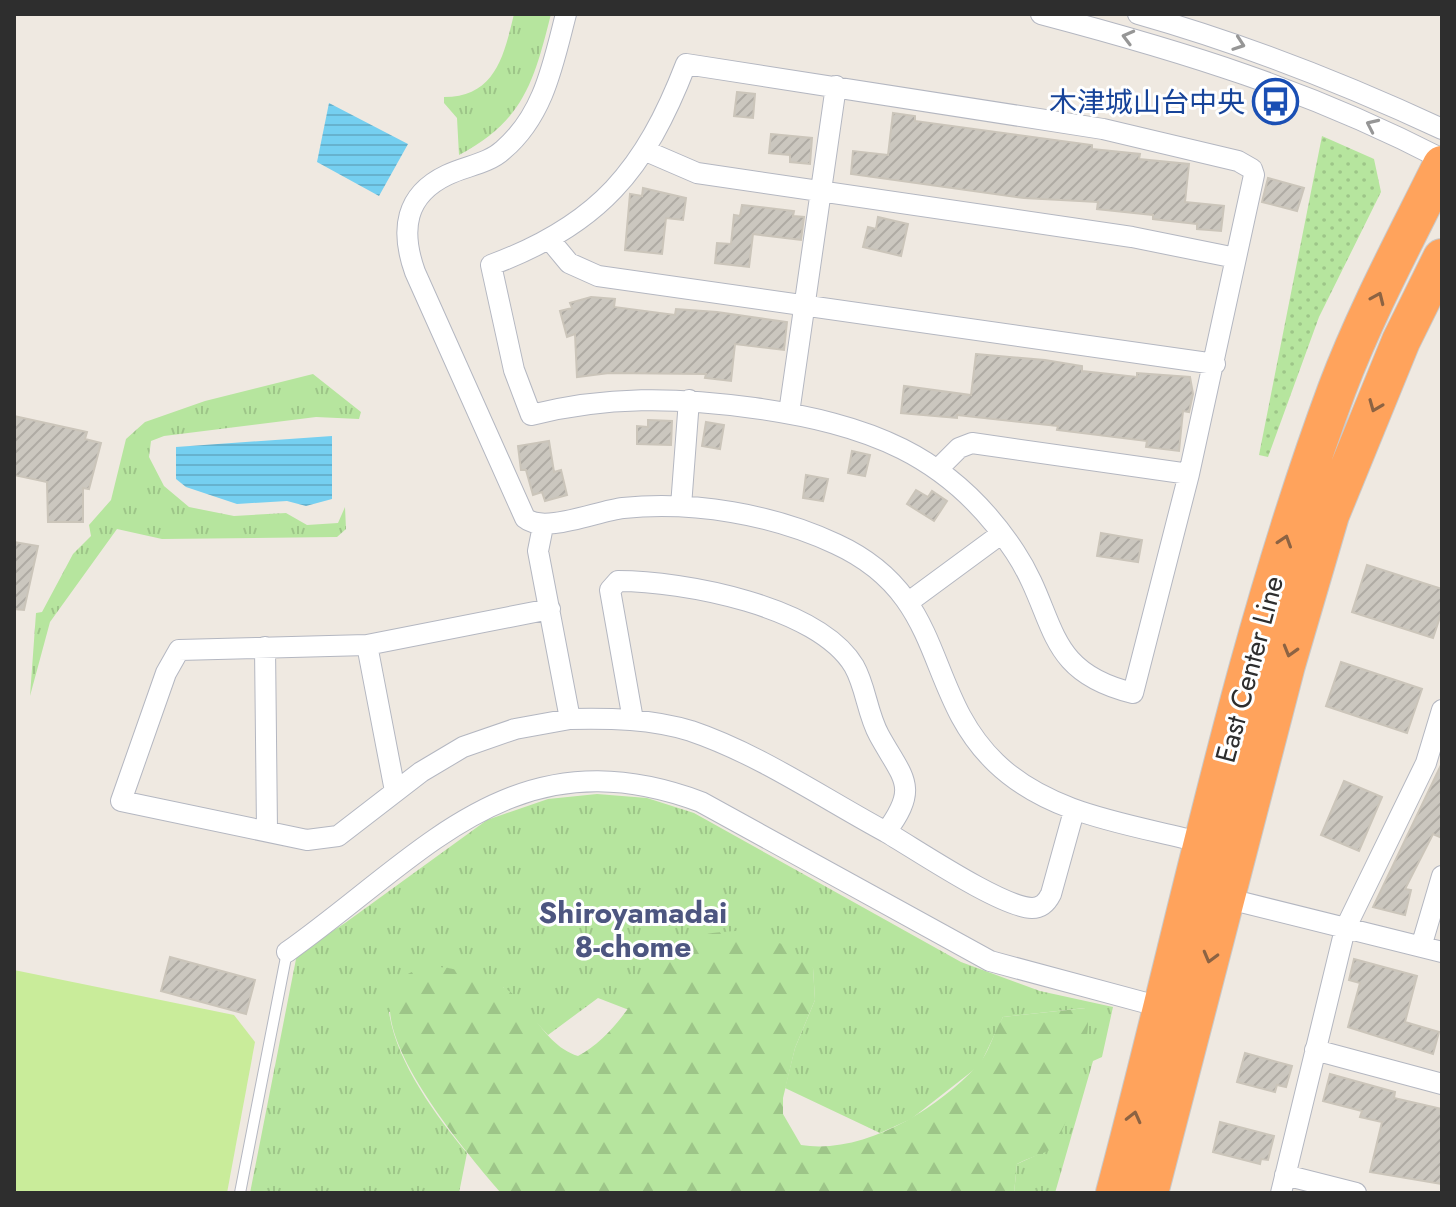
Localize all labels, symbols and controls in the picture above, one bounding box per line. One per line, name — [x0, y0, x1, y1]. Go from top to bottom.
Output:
one-way arrow — [1121, 30, 1135, 47]
one-way arrow — [1231, 35, 1245, 51]
bus stop icon: 木津城山台中央 — [1252, 78, 1300, 126]
place label: 木津城山台中央 — [1049, 82, 1245, 123]
one-way arrow — [1366, 119, 1380, 135]
one-way arrow — [1368, 292, 1384, 306]
one-way arrow — [1368, 398, 1384, 412]
one-way arrow — [1276, 535, 1292, 549]
street label: East Center Line — [1205, 571, 1294, 767]
one-way arrow — [1283, 644, 1299, 657]
district label: Shiroyamadai 8-chome — [539, 891, 727, 968]
one-way arrow — [1203, 949, 1220, 963]
one-way arrow — [1125, 1111, 1142, 1125]

